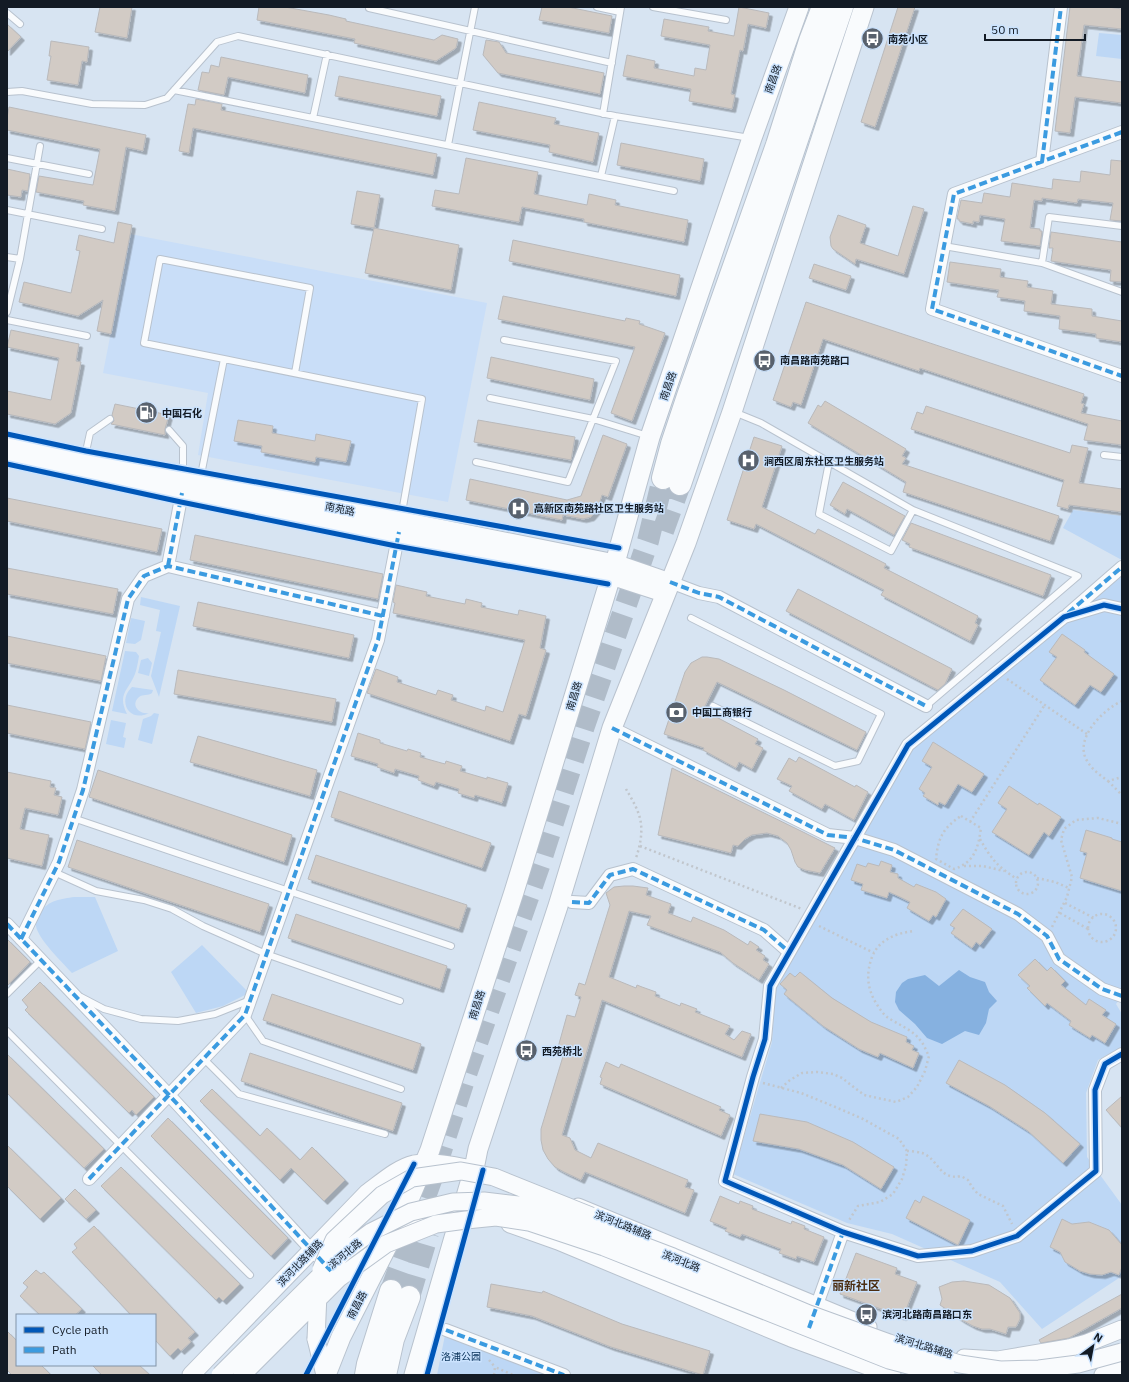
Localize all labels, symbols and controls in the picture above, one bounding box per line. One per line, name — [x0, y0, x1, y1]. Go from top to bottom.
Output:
scale bar — [985, 16, 1085, 42]
text: 50 m — [991, 22, 1019, 37]
bus stop icon: 南苑小区 — [859, 26, 885, 52]
place label: 南苑小区 — [888, 33, 928, 46]
street label: 南昌路 — [762, 63, 784, 95]
bus stop icon: 南昌路南苑路口 — [752, 347, 778, 373]
place label: 南昌路南苑路口 — [780, 354, 850, 367]
street label: 南昌路 — [657, 370, 679, 402]
fuel station icon: 中国石化 — [134, 400, 160, 426]
place label: 中国石化 — [162, 407, 202, 420]
hospital icon: 涧西区周东社区卫生服务站 — [736, 448, 762, 474]
place label: 涧西区周东社区卫生服务站 — [764, 455, 884, 468]
hospital icon: 高新区南苑路社区卫生服务站 — [505, 495, 531, 521]
street label: 南苑路 — [324, 500, 356, 518]
place label: 高新区南苑路社区卫生服务站 — [534, 502, 664, 515]
street label: 南昌路 — [563, 680, 585, 712]
bank icon: 中国工商银行 — [663, 699, 689, 725]
place label: 中国工商银行 — [692, 706, 752, 719]
street label: 南昌路 — [466, 989, 488, 1021]
bus stop icon: 西苑桥北 — [513, 1038, 539, 1064]
place label: 西苑桥北 — [542, 1045, 582, 1058]
street label: 滨河北路辅路 — [593, 1208, 653, 1242]
street label: 滨河北路 — [326, 1236, 364, 1272]
street label: 滨河北路辅路 — [274, 1237, 326, 1289]
street label: 滨河北路 — [660, 1247, 702, 1275]
district label: 丽新社区 — [832, 1278, 880, 1293]
street label: 南昌路 — [344, 1289, 370, 1321]
bus stop icon: 滨河北路南昌路口东 — [853, 1301, 879, 1327]
place label: 滨河北路南昌路口东 — [882, 1308, 972, 1321]
legend — [16, 1314, 156, 1366]
text: Cycle path — [52, 1322, 109, 1337]
north arrow — [1073, 1326, 1113, 1366]
text: N — [1091, 1329, 1105, 1346]
street label: 滨河北路辅路 — [893, 1331, 955, 1361]
text: Path — [52, 1342, 77, 1357]
park label: 洛浦公园 — [441, 1350, 481, 1363]

